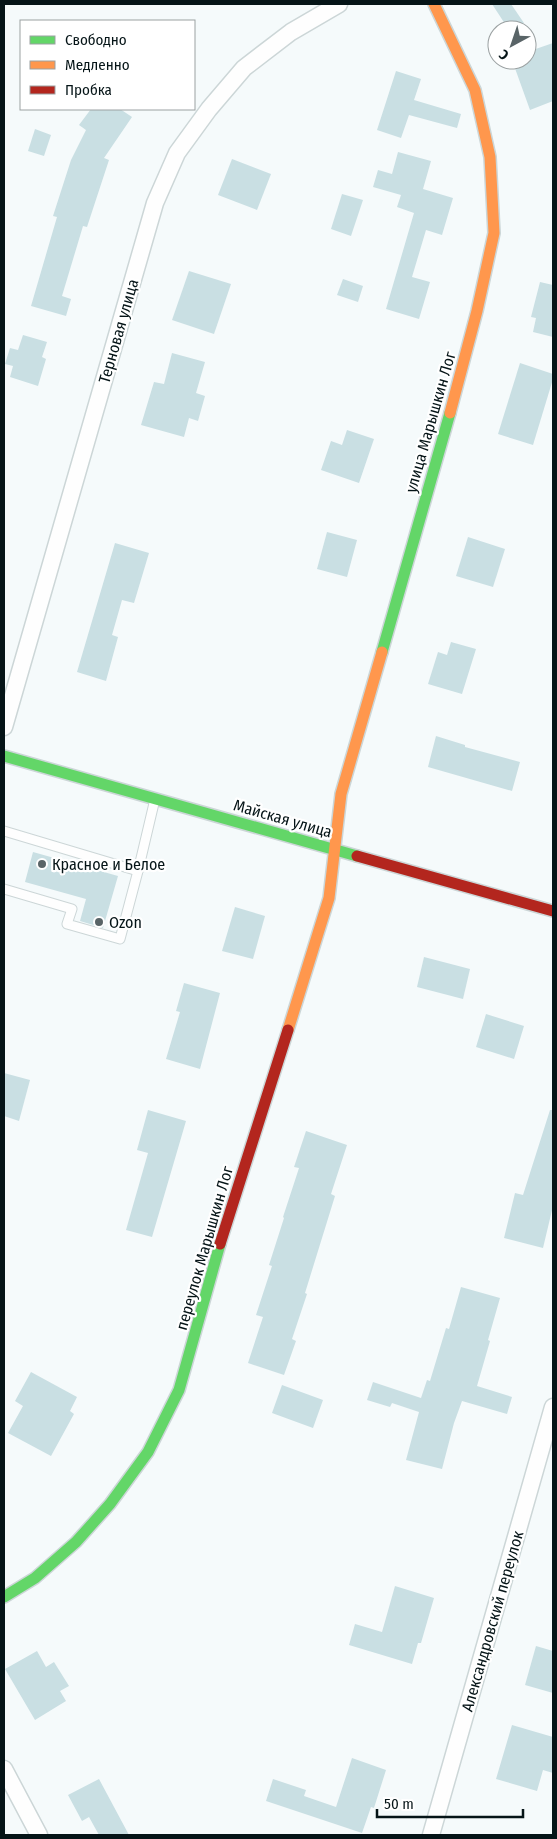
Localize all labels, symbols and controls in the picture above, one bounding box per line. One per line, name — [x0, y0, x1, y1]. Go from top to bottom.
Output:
legend — [20, 20, 195, 110]
north arrow — [487, 20, 537, 70]
text: Свободно — [65, 31, 127, 49]
text: С — [495, 45, 512, 63]
text: Медленно — [65, 56, 130, 74]
text: Пробка — [65, 81, 112, 99]
street label: Терновая улица — [95, 277, 142, 385]
street label: улица Марышкин Лог — [401, 349, 460, 495]
street label: Майская улица — [231, 795, 334, 842]
place label: Красное и Белое — [52, 855, 165, 874]
marker: Красное и Белое — [36, 858, 48, 870]
place label: Ozon — [109, 913, 142, 932]
marker: Ozon — [93, 916, 105, 928]
street label: переулок Марышкин Лог — [172, 1163, 237, 1332]
street label: Александровский переулок — [458, 1528, 528, 1714]
scale bar — [377, 1786, 523, 1818]
text: 50 m — [384, 1795, 414, 1813]

